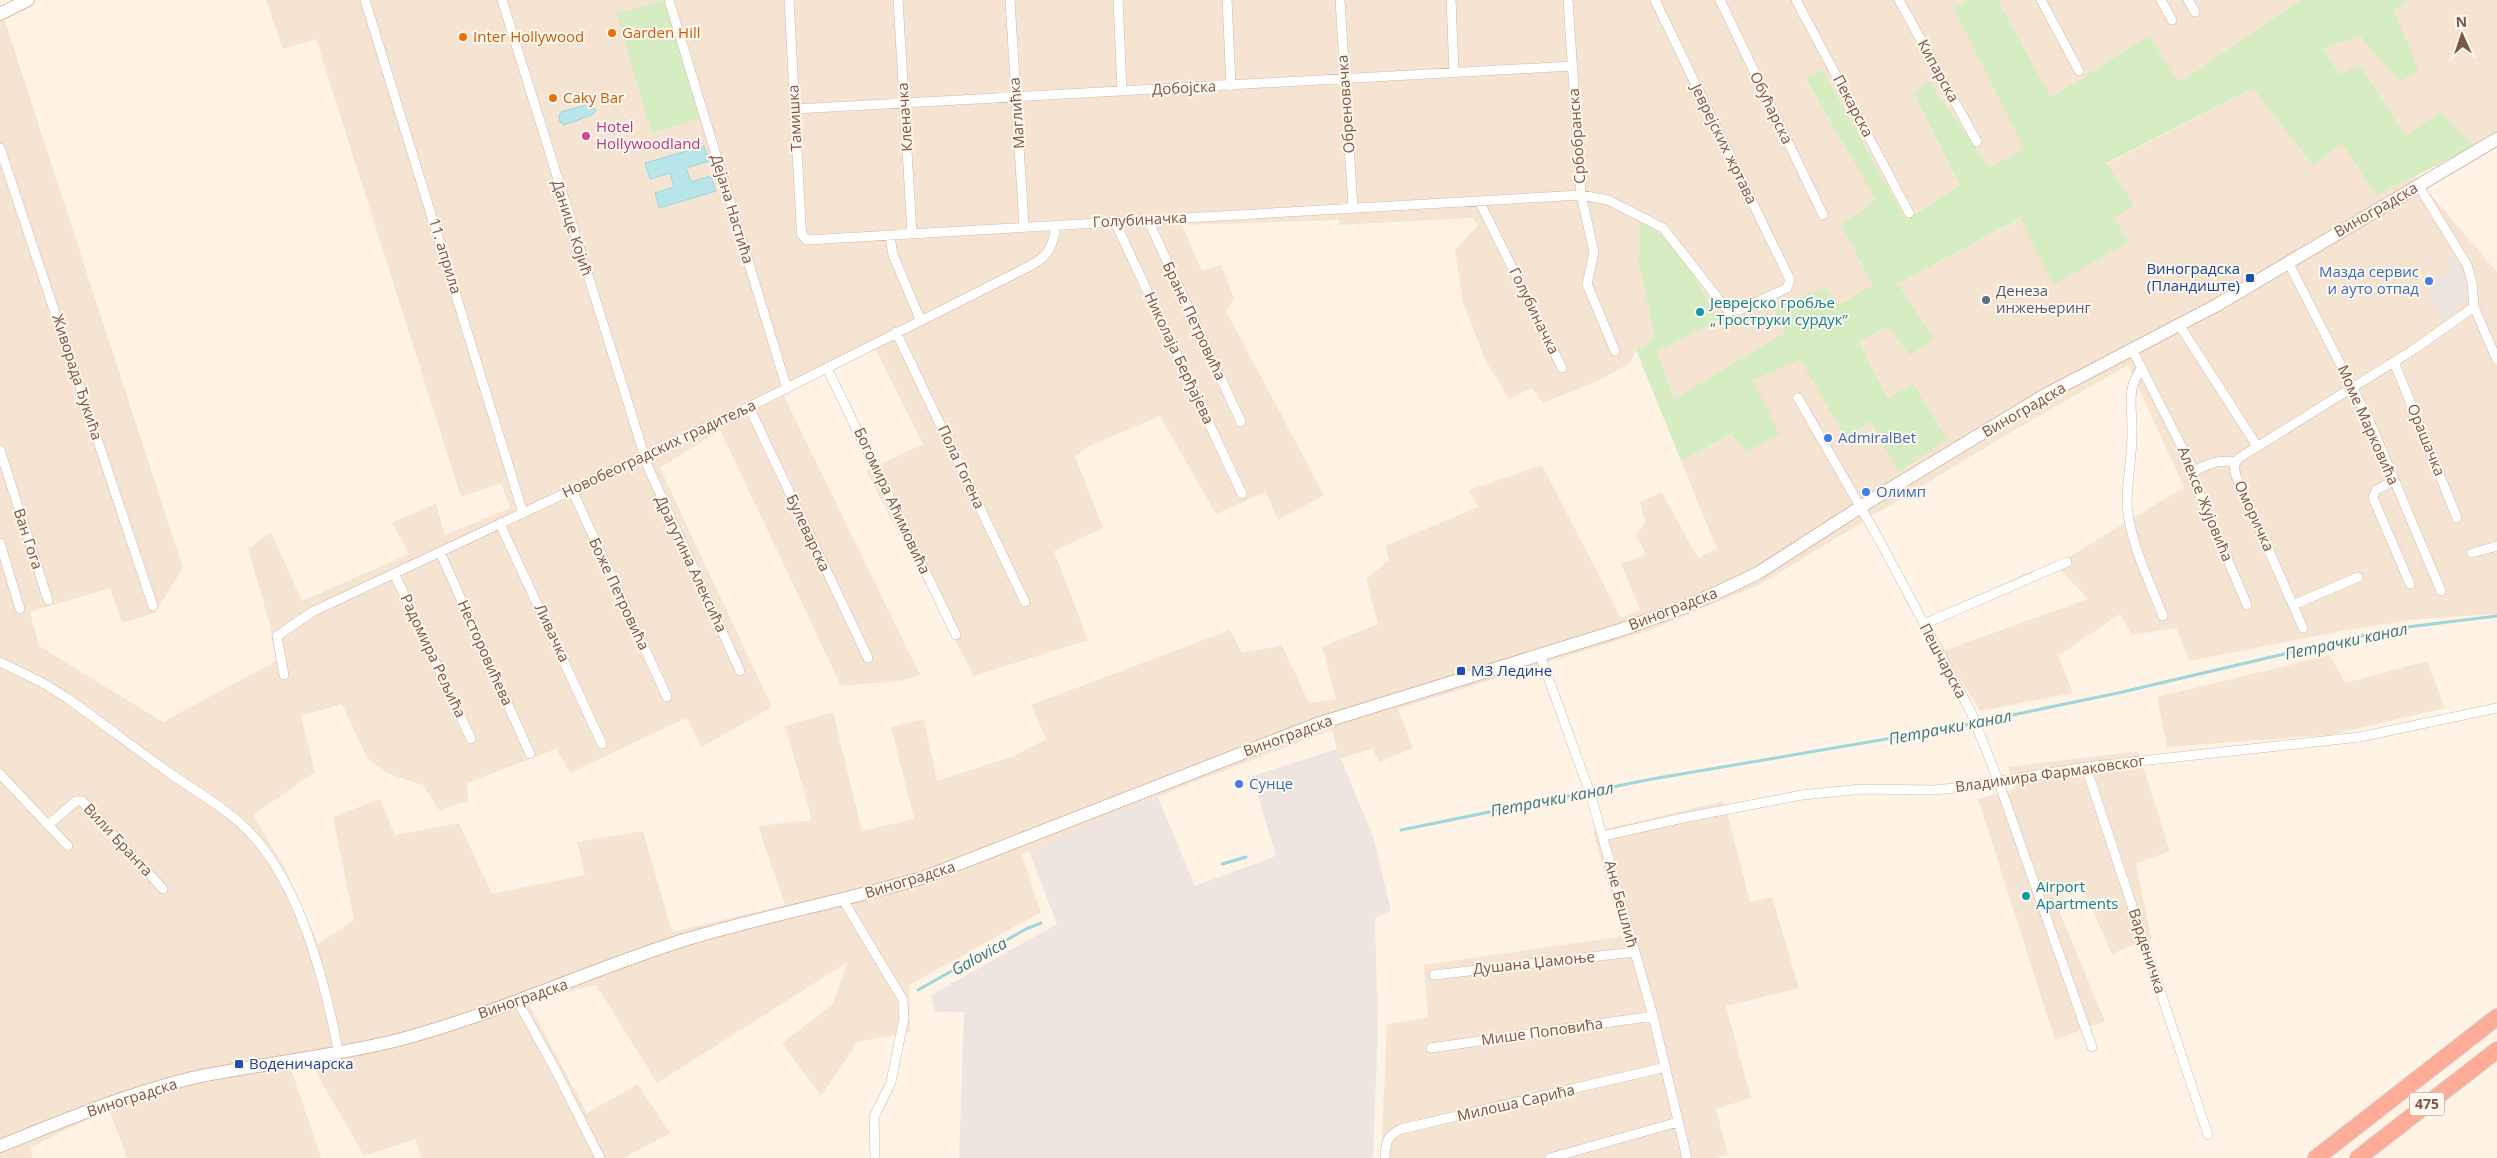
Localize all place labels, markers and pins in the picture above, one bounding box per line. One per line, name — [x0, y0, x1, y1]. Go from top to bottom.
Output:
place label: Garden Hill — [622, 22, 701, 42]
place label: Inter Hollywood — [473, 26, 584, 46]
marker: Garden Hill — [606, 27, 618, 39]
marker: Inter Hollywood — [457, 31, 469, 43]
place label: Caky Bar — [563, 87, 624, 107]
marker: Caky Bar — [547, 92, 559, 104]
place label: Hotel Hollywoodland — [596, 116, 701, 153]
marker: Hotel Hollywoodland — [580, 130, 592, 142]
place label: Виноградска (Пландиште) — [2146, 258, 2240, 295]
place label: Мазда сервис и ауто отпад — [2319, 261, 2419, 298]
marker: Виноградска (Пландиште) — [2244, 272, 2256, 284]
marker: Мазда сервис и ауто отпад — [2423, 275, 2435, 287]
place label: Денеза инжењеринг — [1996, 280, 2091, 317]
place label: Јеврејско гробље „Троструки сурдук” — [1708, 292, 1848, 329]
marker: Денеза инжењеринг — [1980, 294, 1992, 306]
marker: Јеврејско гробље „Троструки сурдук” — [1694, 306, 1706, 318]
place label: AdmiralBet — [1838, 427, 1916, 447]
marker: AdmiralBet — [1822, 432, 1834, 444]
place label: Олимп — [1876, 481, 1926, 501]
marker: Олимп — [1860, 486, 1872, 498]
place label: МЗ Ледине — [1471, 660, 1552, 680]
marker: МЗ Ледине — [1455, 665, 1467, 677]
place label: Сунце — [1249, 773, 1293, 793]
marker: Сунце — [1233, 778, 1245, 790]
place label: Airport Apartments — [2036, 876, 2118, 913]
marker: Airport Apartments — [2020, 890, 2032, 902]
place label: Воденичарска — [249, 1053, 354, 1073]
marker: Воденичарска — [233, 1058, 245, 1070]

